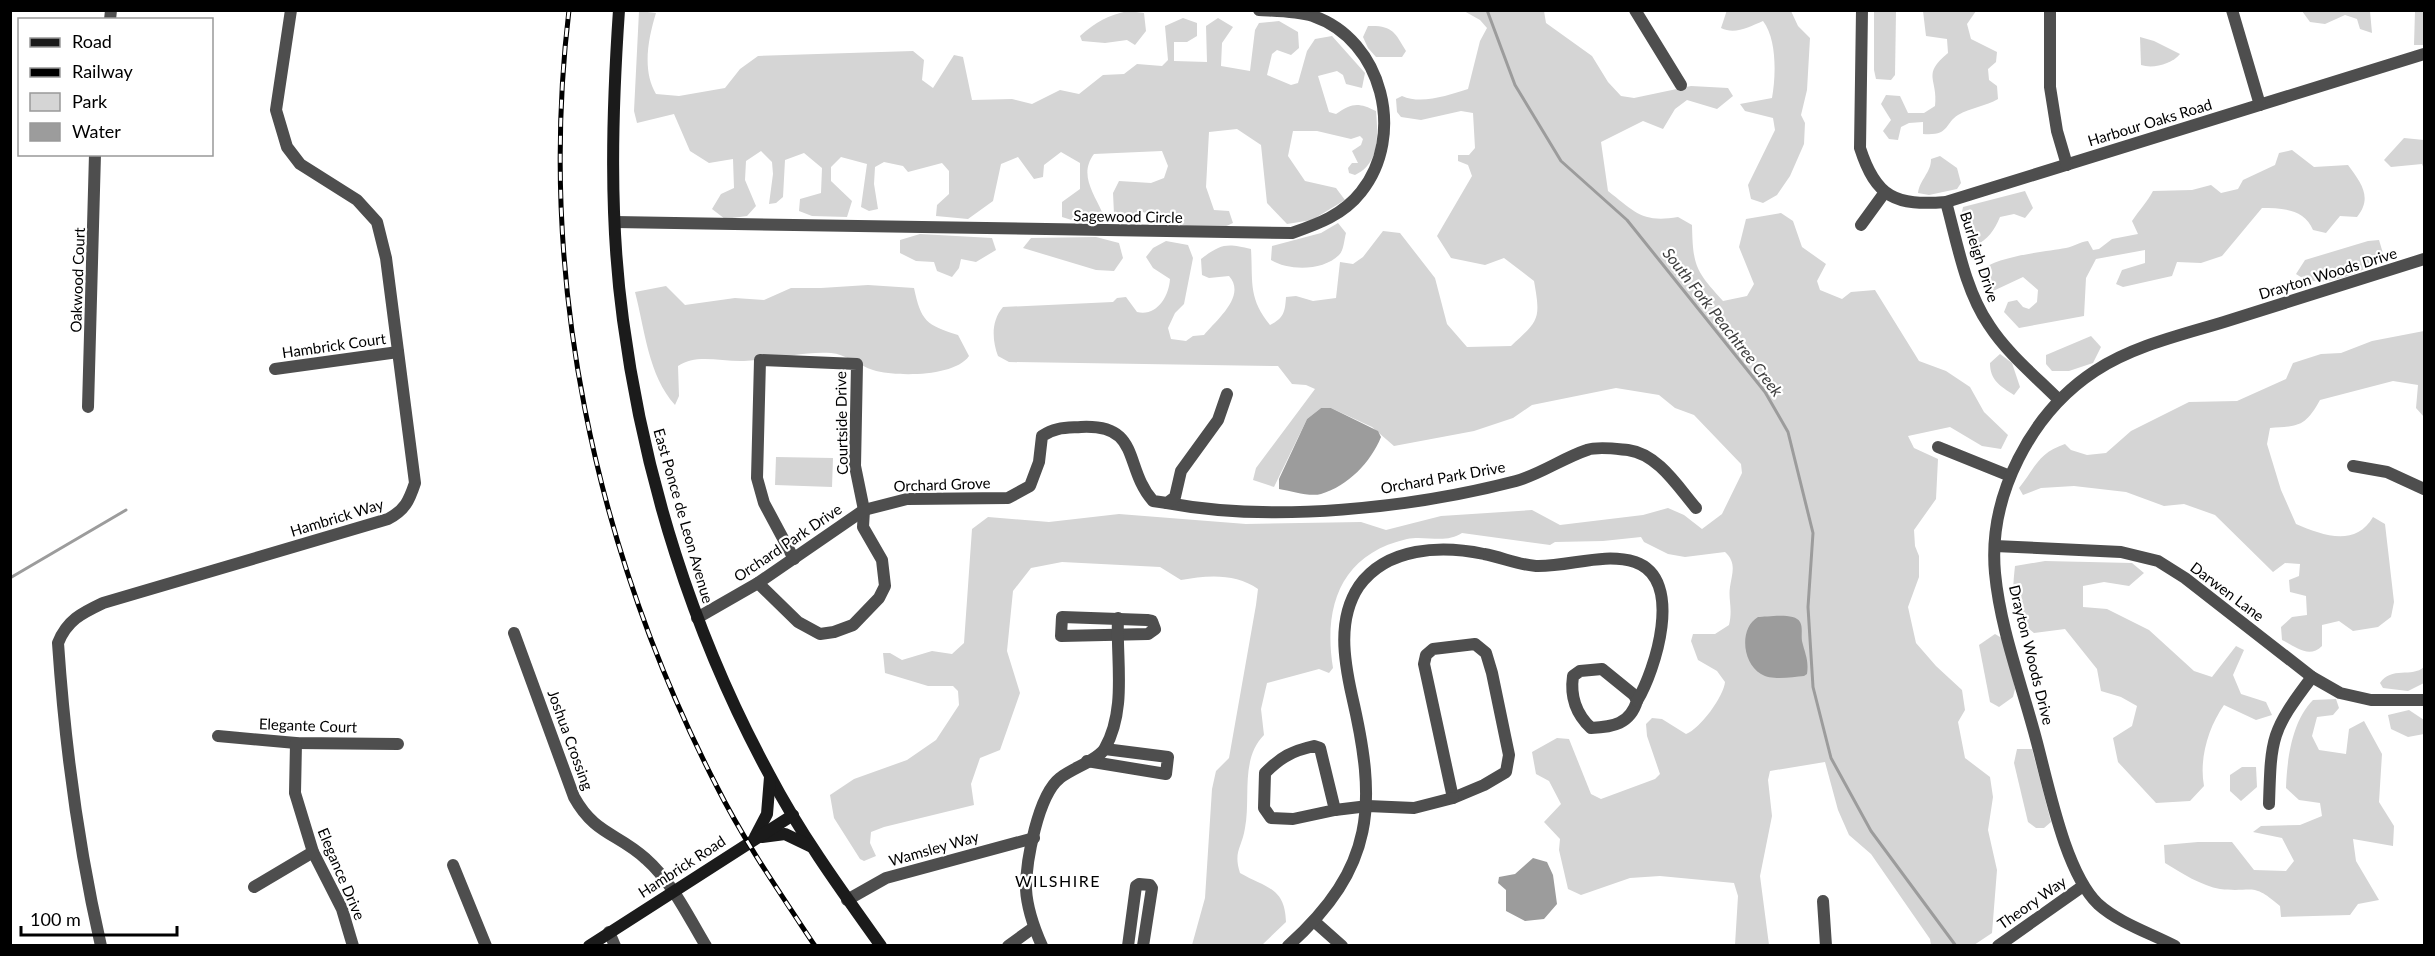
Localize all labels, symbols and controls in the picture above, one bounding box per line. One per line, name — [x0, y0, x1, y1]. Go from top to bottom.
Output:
legend — [18, 18, 213, 156]
text: Road — [72, 30, 112, 52]
text: Railway — [72, 60, 133, 82]
text: Park — [72, 90, 108, 112]
street label: Harbour Oaks Road — [2085, 95, 2214, 149]
text: Water — [72, 120, 121, 142]
street label: Sagewood Circle — [1073, 206, 1183, 226]
street label: Burleigh Drive — [1957, 209, 2003, 304]
street label: Oakwood Court — [66, 226, 88, 333]
street label: Drayton Woods Drive — [2256, 243, 2399, 303]
water label: South Fork Peachtree Creek — [1659, 244, 1788, 400]
street label: Hambrick Court — [281, 329, 388, 361]
street label: Courtside Drive — [831, 371, 851, 475]
street label: East Ponce de Leon Avenue — [650, 426, 718, 605]
street label: Orchard Park Drive — [1379, 457, 1507, 497]
street label: Orchard Grove — [893, 473, 991, 495]
street label: Hambrick Way — [288, 494, 386, 540]
street label: Orchard Park Drive — [730, 499, 845, 585]
street label: Darwen Lane — [2187, 558, 2268, 625]
street label: Drayton Woods Drive — [2006, 583, 2058, 727]
street label: Joshua Crossing — [544, 687, 598, 792]
street label: Elegante Court — [259, 714, 358, 736]
street label: Elegance Drive — [314, 825, 369, 922]
street label: Wamsley Way — [887, 827, 981, 869]
street label: Hambrick Road — [634, 831, 728, 901]
district label: WILSHIRE — [1015, 871, 1101, 890]
street label: Theory Way — [1994, 872, 2069, 932]
scale bar — [21, 899, 177, 937]
text: 100 m — [30, 908, 81, 930]

